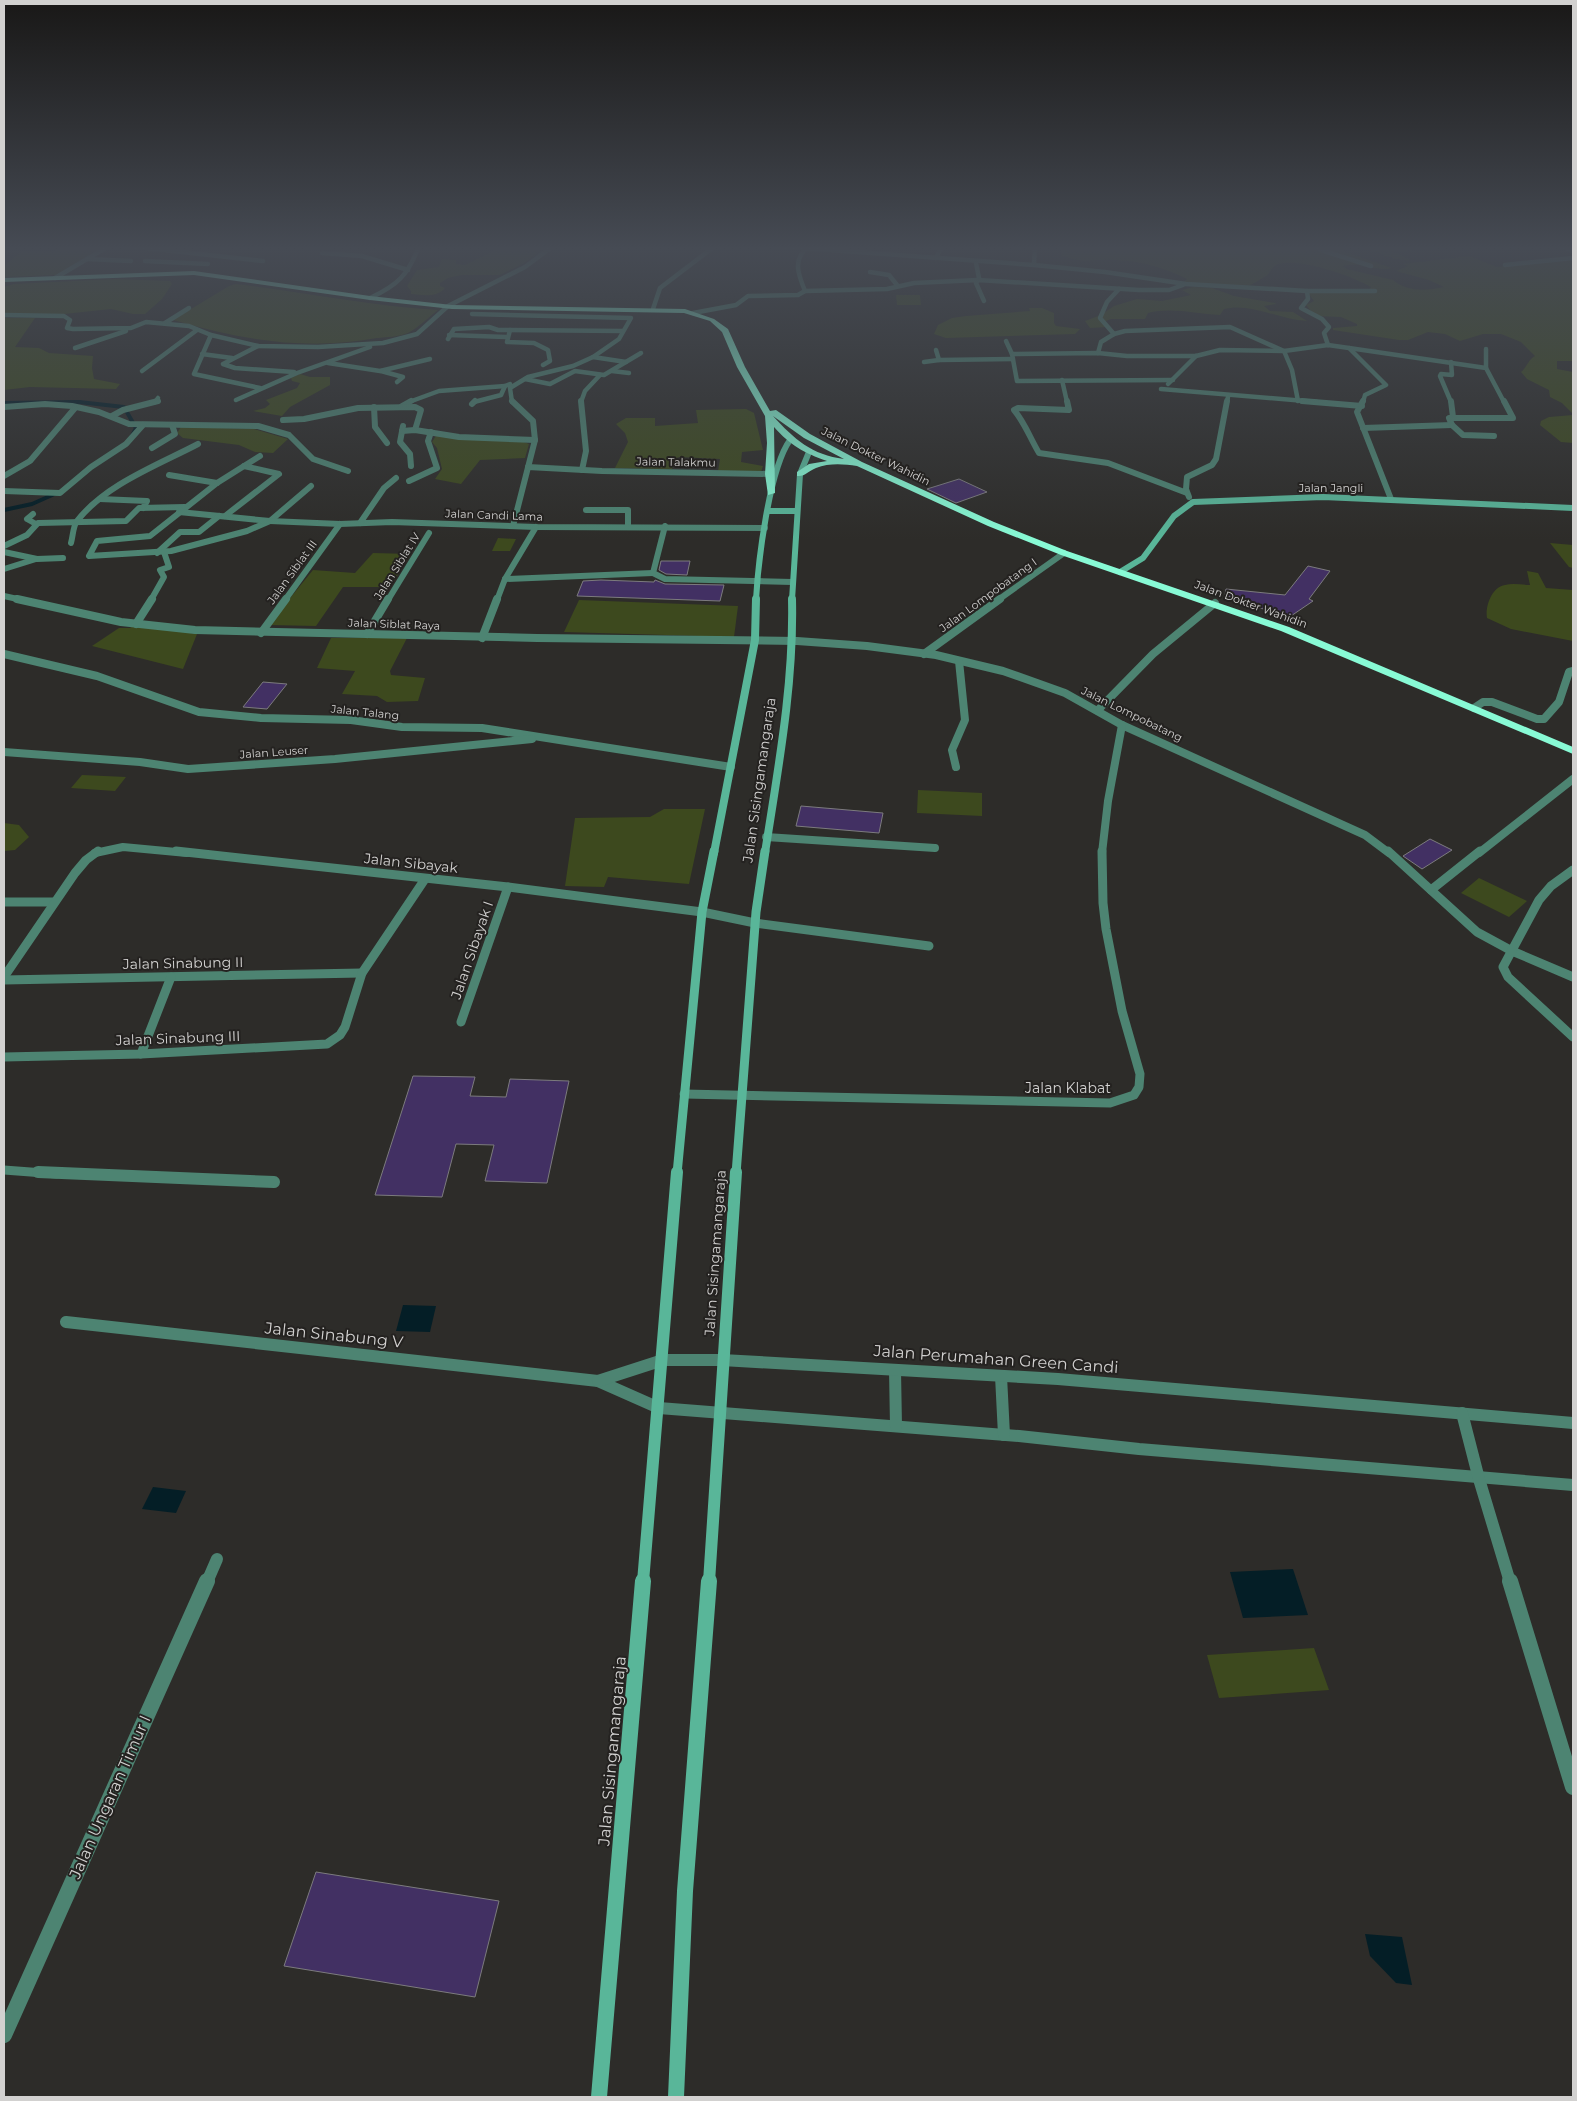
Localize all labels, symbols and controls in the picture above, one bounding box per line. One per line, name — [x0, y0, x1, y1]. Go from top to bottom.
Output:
street label: Jalan Dokter Wahidin — [819, 423, 932, 488]
street label: Jalan Talakmu — [635, 454, 716, 470]
street label: Jalan Jangli — [1298, 481, 1363, 495]
street label: Jalan Candi Lama — [444, 506, 543, 524]
street label: Jalan Siblat IV — [370, 530, 423, 603]
street label: Jalan Siblat III — [263, 537, 320, 608]
street label: Jalan Lompobatang I — [936, 555, 1039, 636]
street label: Jalan Dokter Wahidin — [1192, 577, 1309, 631]
street label: Jalan Siblat Raya — [347, 615, 440, 633]
street label: Jalan Lompobatang — [1078, 683, 1185, 745]
street label: Jalan Sisingamangaraja — [738, 696, 780, 865]
street label: Jalan Talang — [329, 701, 400, 723]
street label: Jalan Leuser — [238, 743, 309, 761]
street label: Jalan Sibayak — [362, 849, 459, 877]
street label: Jalan Sibayak I — [447, 899, 497, 1002]
street label: Jalan Sinabung II — [122, 953, 243, 973]
street label: Jalan Sinabung III — [114, 1027, 241, 1049]
street label: Jalan Klabat — [1024, 1079, 1111, 1097]
street label: Jalan Sisingamangaraja — [700, 1169, 730, 1338]
street label: Jalan Sinabung V — [263, 1318, 405, 1352]
street label: Jalan Perumahan Green Candi — [872, 1341, 1119, 1377]
street label: Jalan Sisingamangaraja — [594, 1655, 630, 1848]
street label: Jalan Ungaran Timur I — [65, 1712, 155, 1883]

